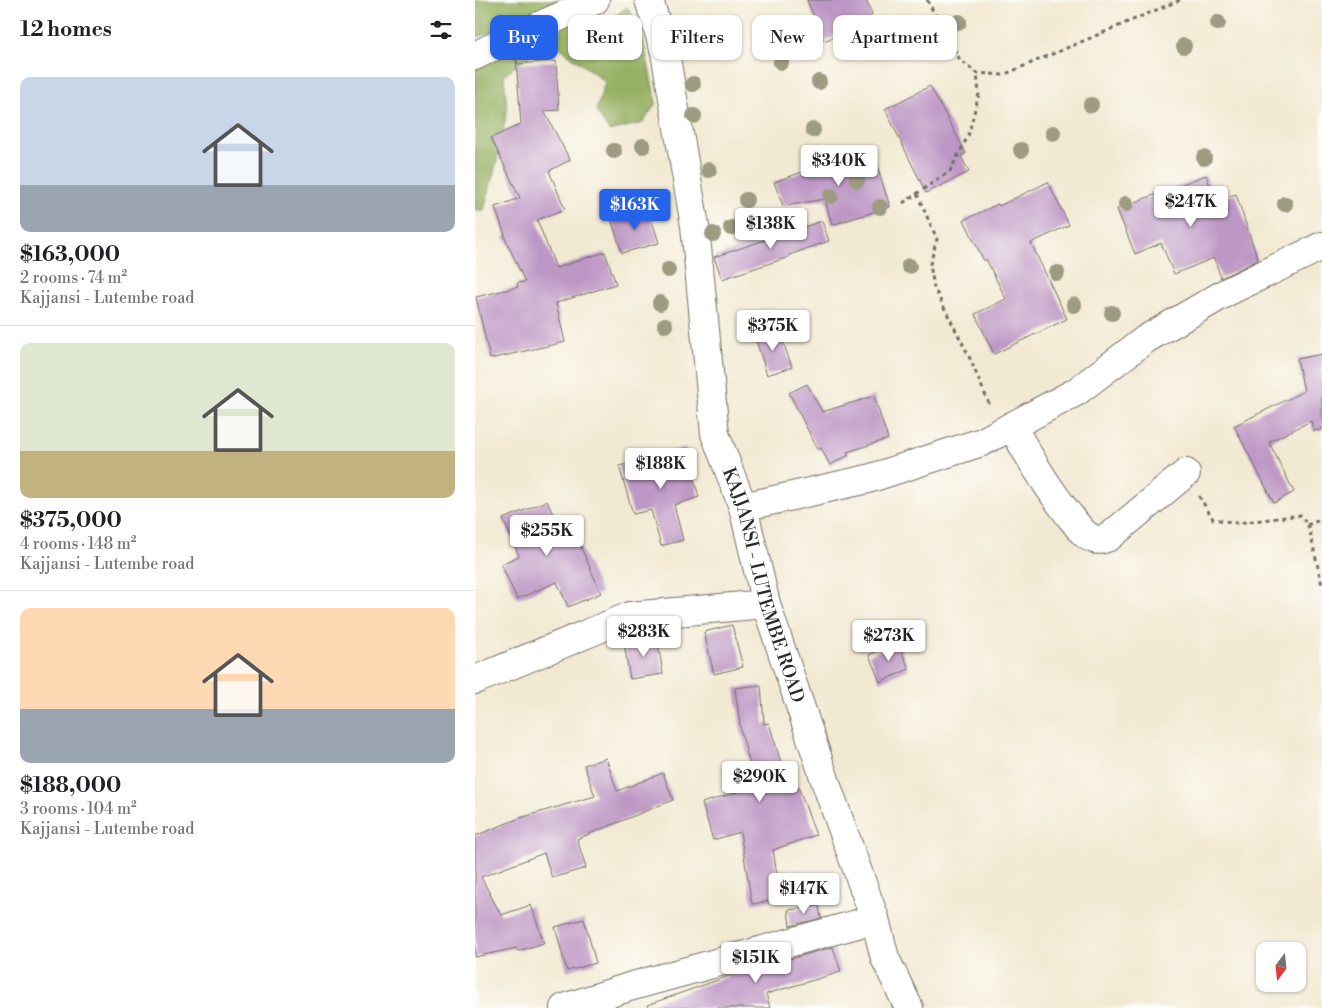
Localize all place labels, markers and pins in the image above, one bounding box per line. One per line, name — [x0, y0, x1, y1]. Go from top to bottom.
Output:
pin: $340K — [804, 144, 874, 187]
pin: $247K — [1156, 186, 1226, 228]
pin: $163K — [600, 188, 670, 231]
pin: $138K — [736, 208, 806, 250]
pin: $375K — [738, 310, 808, 352]
pin: $188K — [626, 448, 696, 490]
pin: $255K — [512, 514, 582, 557]
pin: $283K — [609, 616, 679, 658]
pin: $273K — [854, 620, 924, 662]
pin: $290K — [725, 760, 795, 803]
pin: $147K — [769, 872, 839, 915]
pin: $151K — [721, 942, 791, 984]

